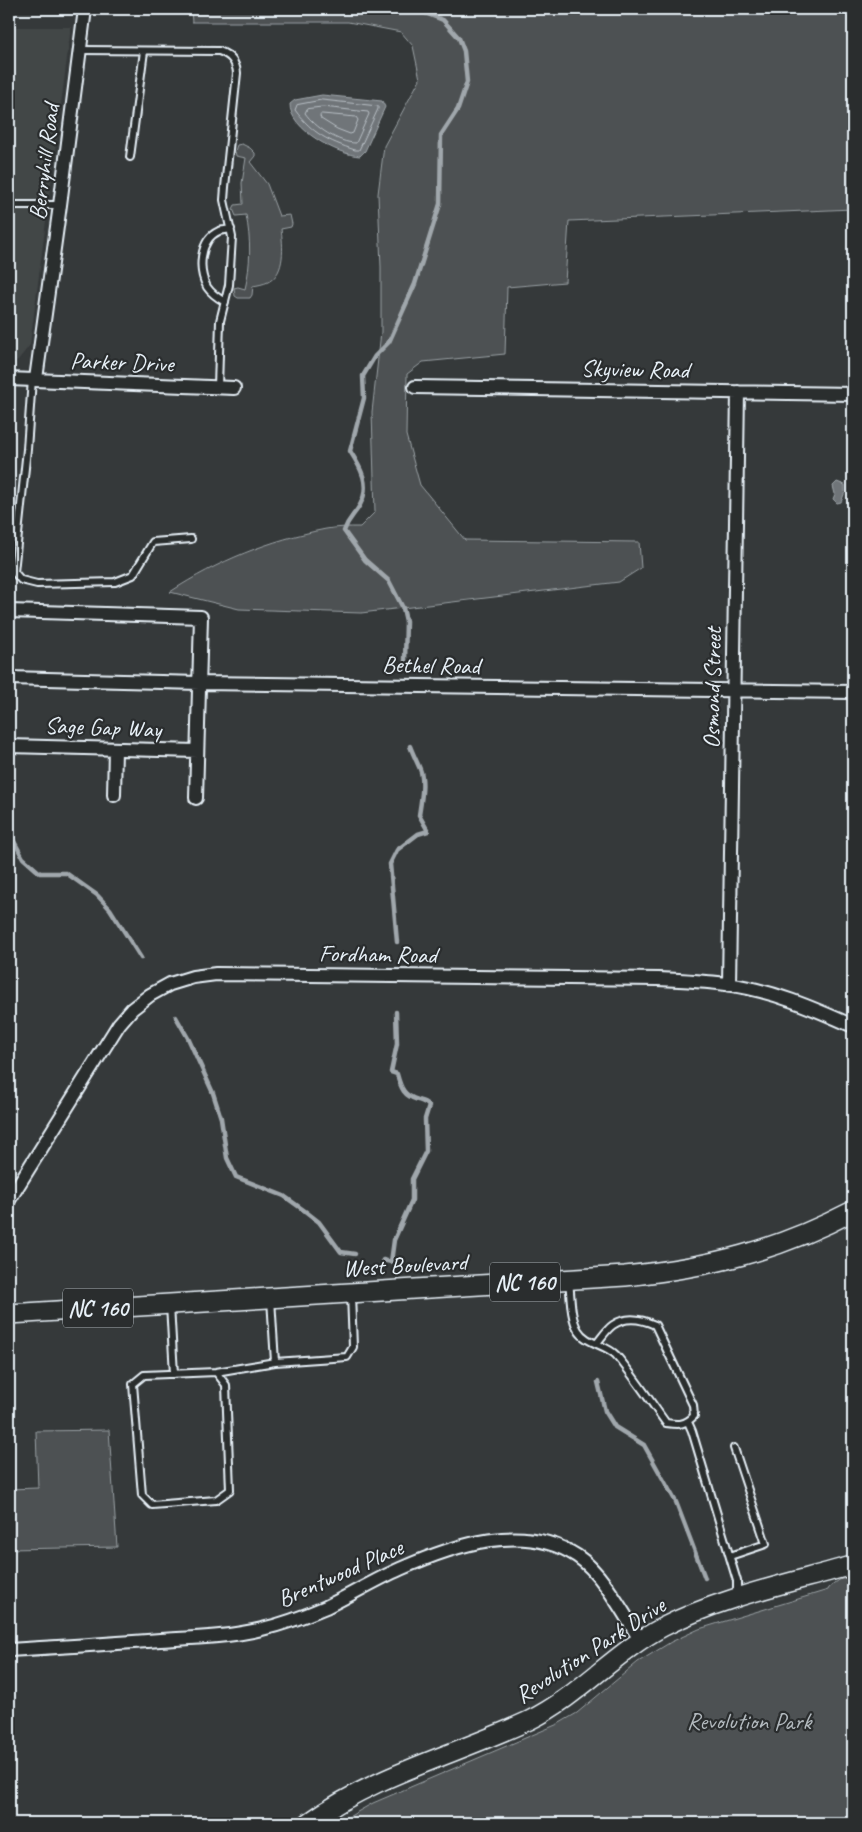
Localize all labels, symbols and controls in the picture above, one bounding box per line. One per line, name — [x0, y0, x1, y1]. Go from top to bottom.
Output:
street label: Berryhill Road — [22, 99, 66, 222]
street label: Parker Drive — [70, 345, 176, 379]
street label: Skyview Road — [581, 353, 693, 385]
street label: Osmond Street — [696, 625, 728, 749]
street label: Bethel Road — [382, 649, 484, 681]
street label: Sage Gap Way — [44, 710, 164, 744]
street label: Fordham Road — [319, 938, 441, 970]
street label: West Boulevard — [342, 1247, 471, 1283]
road number: NC 160 — [490, 1262, 560, 1301]
road number: NC 160 — [63, 1289, 133, 1328]
street label: Brentwood Place — [273, 1531, 409, 1614]
street label: Revolution Park Drive — [509, 1589, 673, 1710]
park label: Revolution Park — [687, 1706, 814, 1736]

